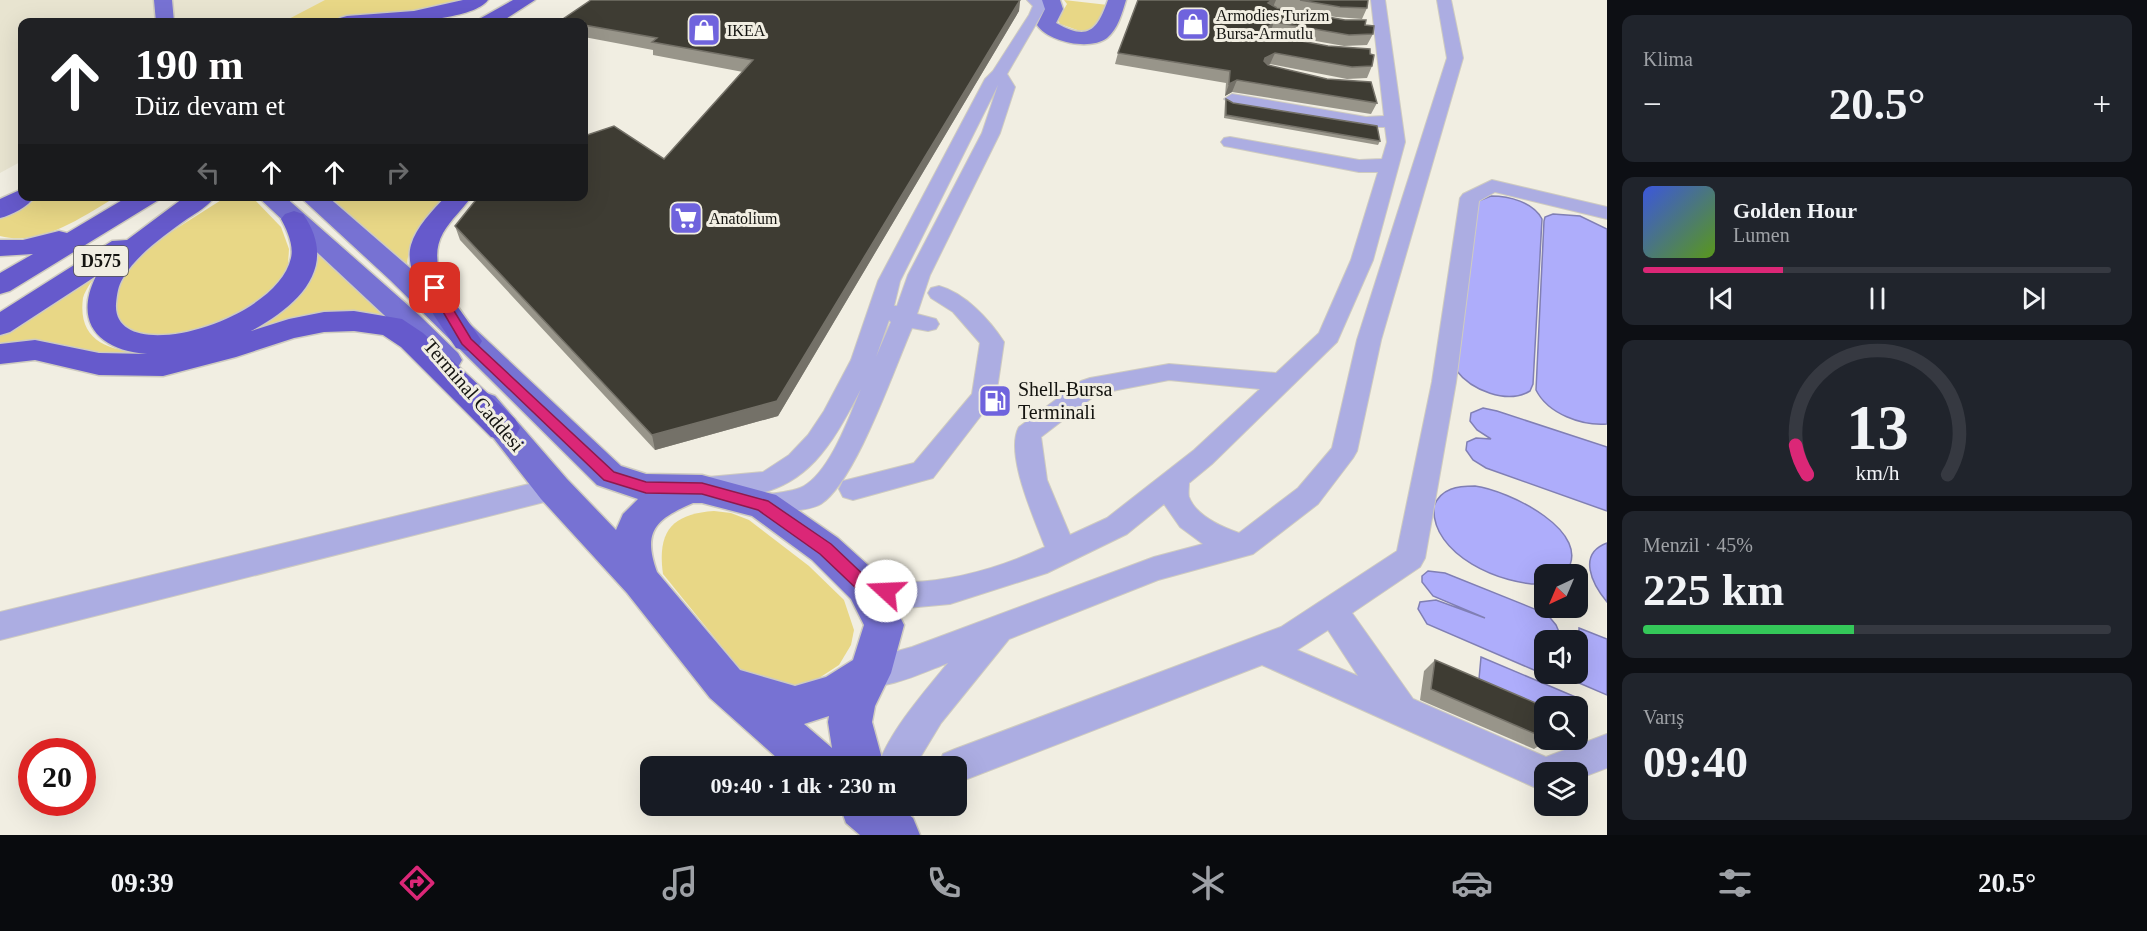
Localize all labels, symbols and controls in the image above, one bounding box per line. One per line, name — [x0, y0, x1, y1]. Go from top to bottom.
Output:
shop icon: Armodies Turizm Bursa-Armutlu — [1175, 6, 1211, 42]
place label: Armodies Turizm Bursa-Armutlu — [1216, 7, 1330, 42]
shop icon: IKEA — [686, 12, 722, 48]
place label: IKEA — [727, 22, 766, 39]
icon: ahead — [36, 42, 114, 120]
text: 190 m — [135, 42, 244, 88]
text: Klima — [1643, 48, 1693, 70]
text: 20.5° — [1829, 79, 1925, 129]
text: − — [1643, 86, 1662, 122]
text: + — [2092, 86, 2111, 122]
text: Düz devam et — [135, 91, 285, 121]
icon: left — [192, 156, 225, 189]
icon: ahead — [255, 156, 288, 189]
icon: ahead — [318, 156, 351, 189]
icon: right — [381, 156, 414, 189]
text: Golden Hour — [1733, 198, 1857, 223]
supermarket icon: Anatolium — [668, 200, 704, 236]
place label: Anatolium — [709, 210, 778, 227]
text: Lumen — [1733, 224, 1790, 246]
road number: D575 — [74, 246, 128, 276]
pin — [409, 262, 460, 313]
icon: arrive — [418, 271, 451, 304]
icon: previous — [1705, 282, 1738, 315]
icon: pause — [1861, 282, 1894, 315]
icon: next — [2017, 282, 2050, 315]
street label: Terminal Caddesi — [419, 334, 529, 456]
place label: Shell-Bursa Terminali — [1018, 378, 1113, 423]
fuel station icon: Shell-Bursa Terminali — [977, 383, 1013, 419]
text: 13 — [1846, 393, 1908, 462]
text: km/h — [1855, 461, 1899, 485]
text: Menzil · 45% — [1643, 534, 1753, 556]
position arrow — [854, 559, 918, 623]
north arrow — [1534, 564, 1588, 618]
map controls — [1534, 564, 1588, 816]
text: 225 km — [1643, 565, 1784, 615]
button: sound — [1534, 630, 1588, 684]
button: search — [1534, 696, 1588, 750]
text: Varış — [1643, 706, 1684, 728]
text: 09:40 — [1643, 737, 1748, 787]
speed limit sign: 20 — [18, 738, 96, 816]
button: layers — [1534, 762, 1588, 816]
text: 09:40 · 1 dk · 230 m — [711, 773, 896, 798]
icon: directions — [396, 862, 438, 904]
icon: music — [659, 862, 701, 904]
icon: phone — [923, 862, 965, 904]
icon: climate — [1187, 862, 1229, 904]
icon: car — [1451, 862, 1493, 904]
icon: filters — [1714, 862, 1756, 904]
text: 09:39 — [111, 868, 174, 898]
text: 20.5° — [1978, 868, 2036, 898]

